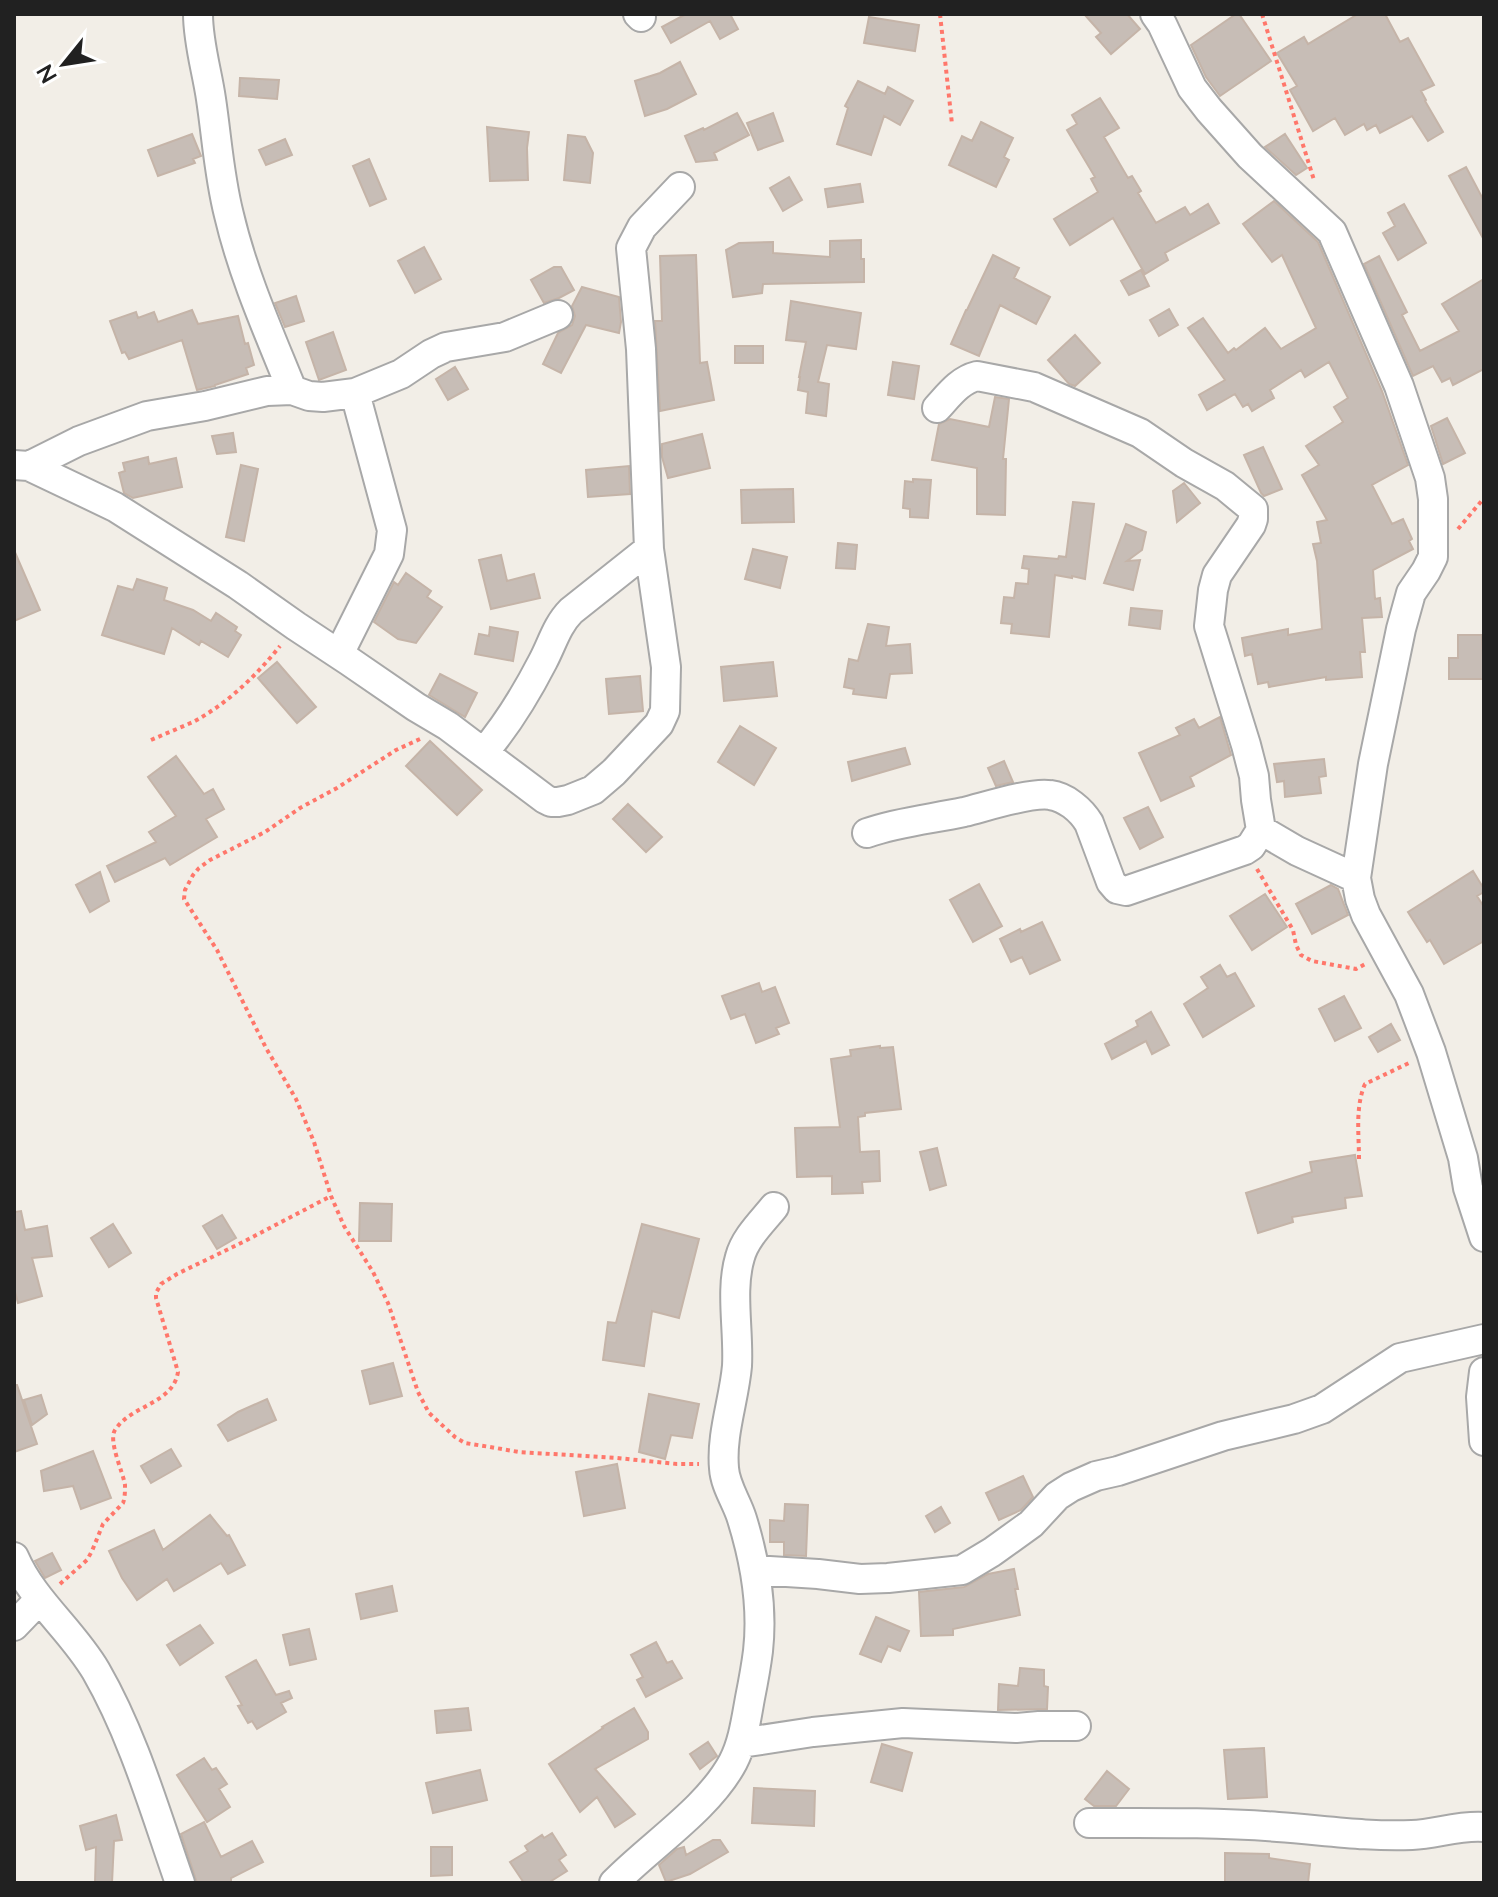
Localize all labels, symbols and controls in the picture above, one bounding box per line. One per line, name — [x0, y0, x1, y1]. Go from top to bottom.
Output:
north arrow — [24, 24, 104, 104]
text: N — [30, 60, 62, 88]

